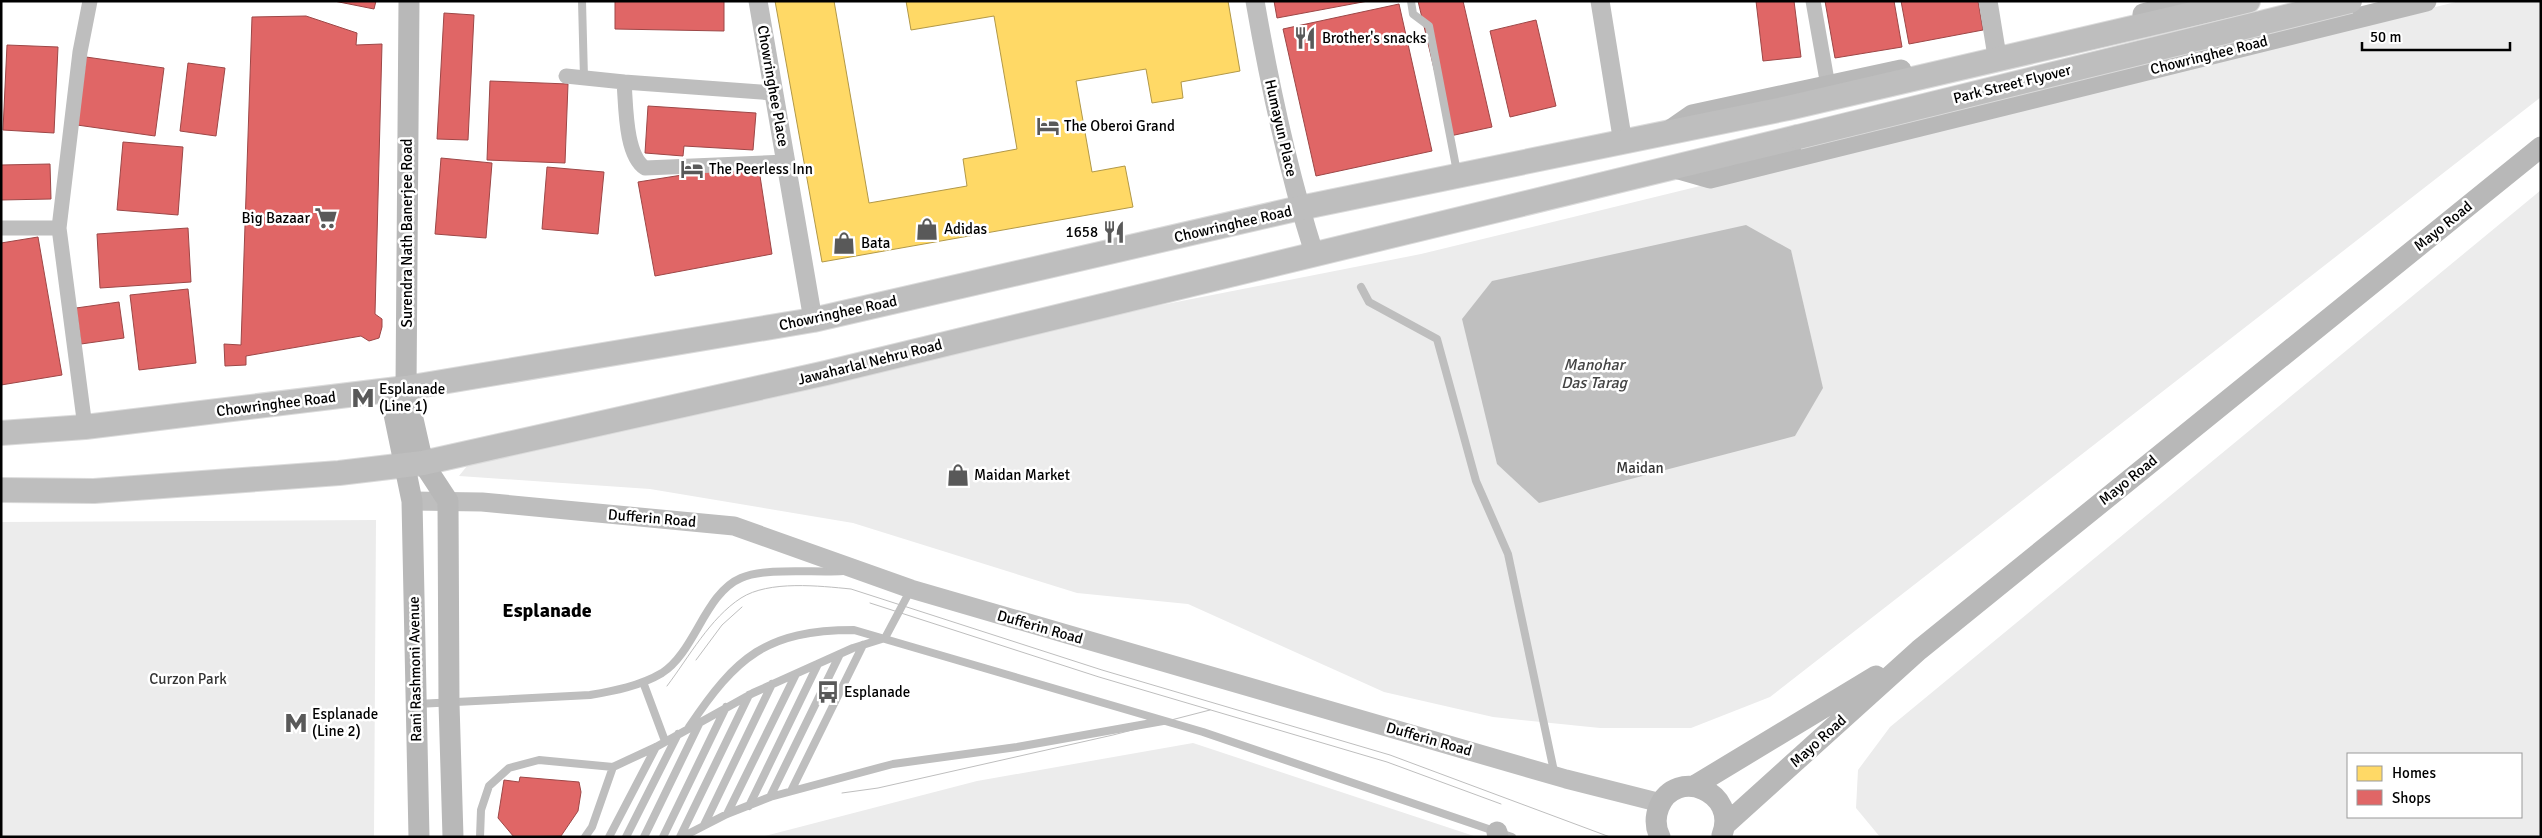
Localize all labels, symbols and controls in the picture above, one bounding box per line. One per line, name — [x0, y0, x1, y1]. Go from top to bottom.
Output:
scale bar — [2362, 20, 2510, 52]
street label: Chowringhee Place — [753, 24, 793, 148]
restaurant icon: Brother's snacks — [1292, 25, 1318, 51]
text: 50 m — [2370, 28, 2401, 46]
place label: Brother's snacks — [1322, 29, 1427, 47]
street label: Chowringhee Road — [2148, 32, 2270, 78]
street label: Park Street Flyover — [1951, 61, 2073, 107]
street label: Humayun Place — [1261, 78, 1301, 178]
hotel icon: The Oberoi Grand — [1035, 113, 1061, 139]
place label: The Oberoi Grand — [1064, 117, 1175, 135]
street label: Surendra Nath Banerjee Road — [398, 139, 416, 327]
hotel icon: The Peerless Inn — [679, 156, 705, 182]
place label: The Peerless Inn — [709, 160, 813, 178]
street label: Mayo Road — [2410, 197, 2476, 255]
street label: Chowringhee Road — [1172, 202, 1294, 246]
supermarket icon: Big Bazaar — [313, 205, 339, 231]
place label: Big Bazaar — [242, 209, 310, 227]
shop icon: Adidas — [914, 216, 940, 242]
restaurant icon: 1658 — [1101, 219, 1127, 245]
place label: Adidas — [944, 220, 988, 238]
place label: 1658 — [1066, 223, 1098, 241]
shop icon: Bata — [831, 230, 857, 256]
place label: Bata — [861, 234, 890, 252]
street label: Chowringhee Road — [777, 292, 899, 334]
street label: Jawaharlal Nehru Road — [796, 335, 944, 389]
water label: Manohar Das Tarag — [1561, 355, 1629, 393]
place label: Esplanade (Line 1) — [379, 380, 445, 415]
metro station icon: Esplanade (Line 1) — [350, 385, 376, 411]
street label: Chowringhee Road — [215, 388, 337, 420]
street label: Mayo Road — [2095, 451, 2161, 509]
park label: Maidan — [1616, 459, 1664, 477]
shop icon: Maidan Market — [945, 462, 971, 488]
place label: Maidan Market — [974, 466, 1070, 484]
street label: Dufferin Road — [607, 505, 697, 531]
street label: Rani Rashmoni Avenue — [405, 596, 425, 742]
district label: Esplanade — [502, 598, 592, 623]
street label: Dufferin Road — [995, 606, 1085, 648]
park label: Curzon Park — [149, 670, 227, 688]
bus stop icon: Esplanade — [815, 679, 841, 705]
place label: Esplanade — [844, 683, 910, 701]
place label: Esplanade (Line 2) — [312, 705, 378, 740]
metro station icon: Esplanade (Line 2) — [283, 710, 309, 736]
street label: Mayo Road — [1786, 711, 1850, 771]
street label: Dufferin Road — [1384, 718, 1474, 760]
legend — [2347, 753, 2522, 818]
text: Homes — [2392, 764, 2436, 782]
text: Shops — [2392, 789, 2431, 807]

